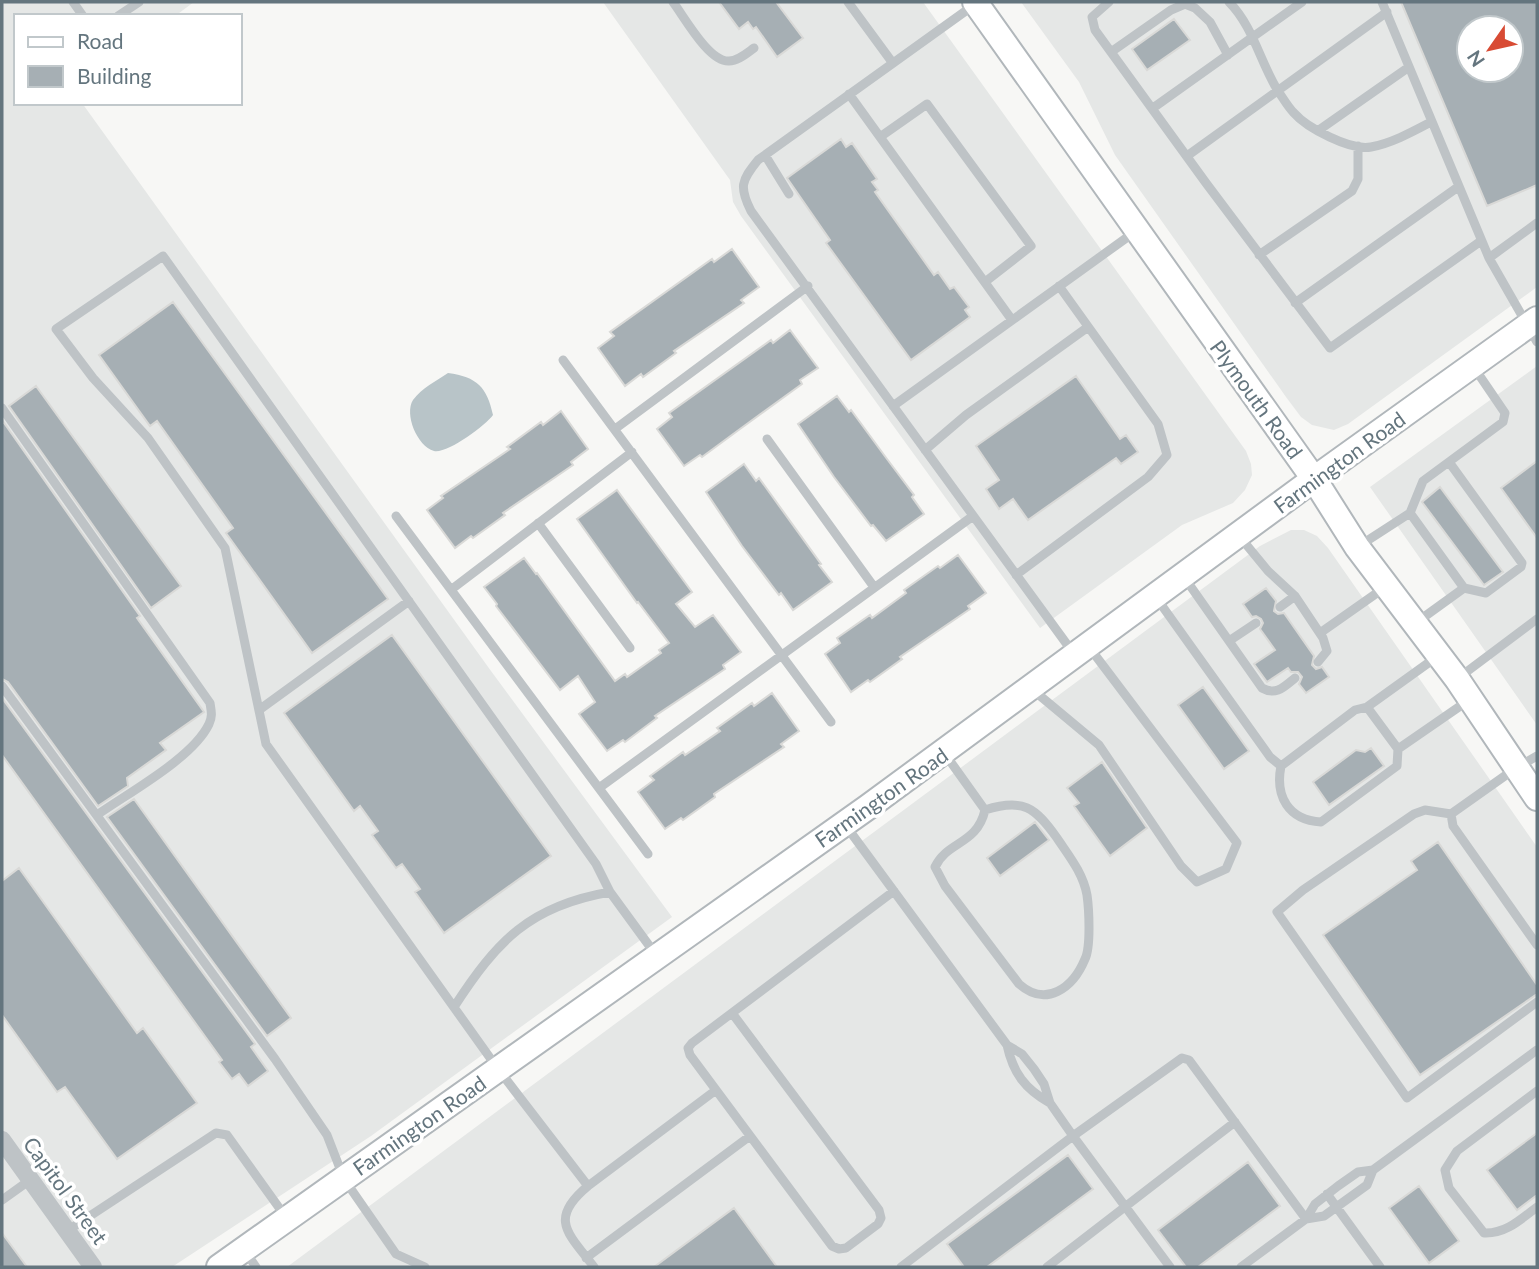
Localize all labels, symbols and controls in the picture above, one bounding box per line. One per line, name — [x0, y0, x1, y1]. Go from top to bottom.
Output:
legend — [14, 14, 242, 105]
north arrow — [1455, 14, 1525, 84]
text: Road — [77, 28, 124, 53]
text: N — [1462, 46, 1489, 71]
text: Building — [77, 63, 152, 88]
street label: Plymouth Road — [1206, 335, 1308, 463]
street label: Farmington Road — [1268, 406, 1410, 518]
street label: Farmington Road — [810, 742, 952, 852]
street label: Farmington Road — [348, 1070, 490, 1180]
street label: Capitol Street — [19, 1132, 113, 1249]

